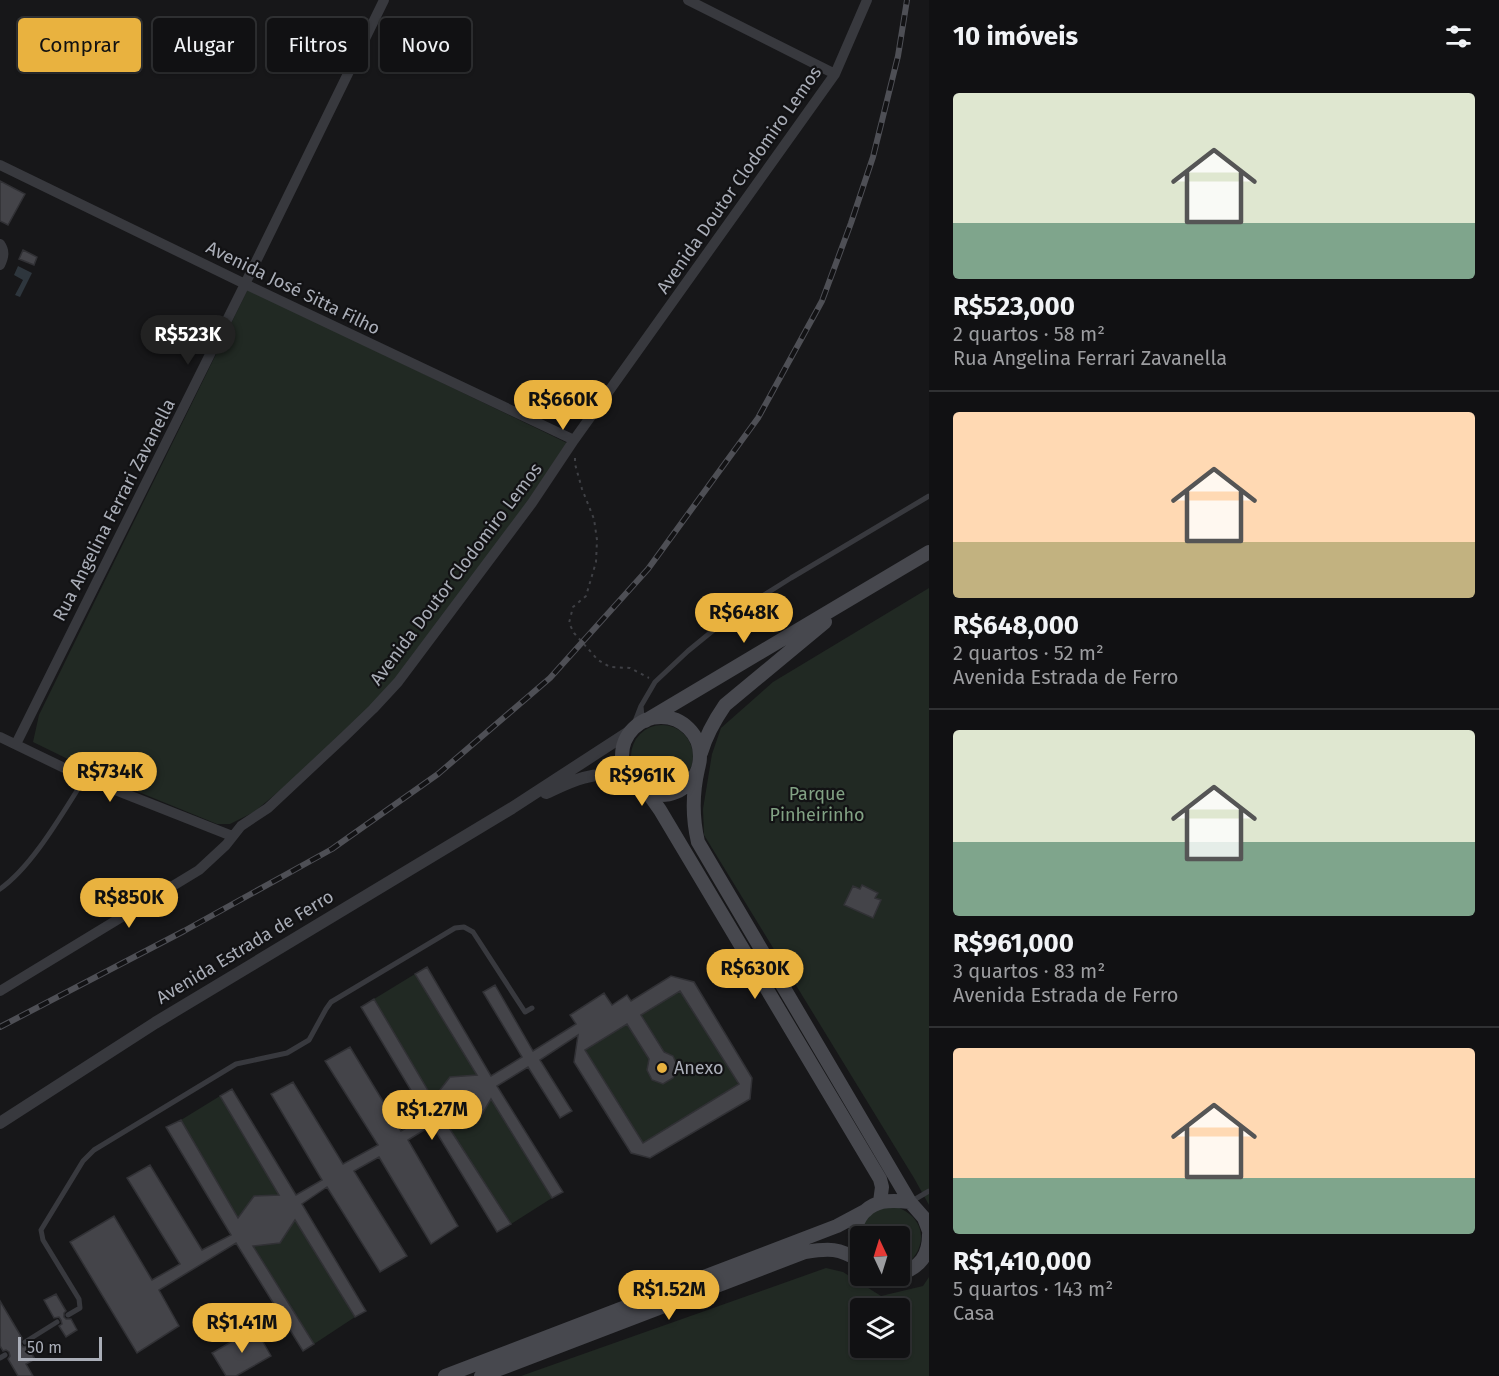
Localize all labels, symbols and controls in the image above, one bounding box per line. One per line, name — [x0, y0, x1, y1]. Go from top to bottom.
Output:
chip: Comprar — [18, 18, 141, 72]
chip: Alugar — [153, 18, 255, 72]
chip: Filtros — [267, 18, 368, 72]
chip: Novo — [380, 18, 471, 72]
icon: filters — [1442, 20, 1475, 53]
text: 10 imóveis — [953, 21, 1078, 52]
street label: Avenida Doutor Clodomiro Lemos — [652, 62, 826, 298]
icon: home — [1160, 132, 1268, 240]
street label: Avenida José Sitta Filho — [202, 236, 384, 340]
text: R$523,000 — [953, 291, 1075, 322]
pin: R$523K — [139, 315, 237, 366]
text: R$523K — [155, 322, 221, 346]
text: 2 quartos · 58 m² — [953, 322, 1105, 346]
text: Rua Angelina Ferrari Zavanella — [953, 346, 1227, 370]
pin: R$660K — [514, 380, 612, 431]
text: R$660K — [528, 387, 598, 411]
street label: Rua Angelina Ferrari Zavanella — [48, 395, 180, 625]
icon: home — [1160, 451, 1268, 559]
street label: Avenida Doutor Clodomiro Lemos — [365, 459, 547, 689]
pin: R$648K — [695, 593, 793, 644]
text: R$648K — [709, 600, 779, 624]
text: R$648,000 — [953, 610, 1079, 641]
text: 2 quartos · 52 m² — [953, 641, 1104, 665]
text: Avenida Estrada de Ferro — [953, 665, 1179, 689]
pin: R$734K — [61, 752, 159, 803]
pin: R$961K — [593, 756, 691, 807]
text: R$734K — [77, 759, 143, 783]
text: R$961K — [609, 763, 675, 787]
icon: home — [1160, 769, 1268, 877]
park label: Parque Pinheirinho — [769, 783, 865, 826]
pin: R$850K — [80, 878, 178, 929]
text: R$850K — [94, 885, 164, 909]
street label: Avenida Estrada de Ferro — [152, 885, 338, 1009]
text: R$961,000 — [953, 928, 1074, 959]
pin: R$630K — [706, 949, 804, 1000]
text: R$630K — [721, 956, 789, 980]
text: 3 quartos · 83 m² — [953, 959, 1105, 983]
text: Avenida Estrada de Ferro — [953, 983, 1179, 1007]
place label: Anexo — [674, 1057, 724, 1079]
marker: Anexo — [655, 1061, 669, 1075]
icon: home — [1160, 1087, 1268, 1195]
pin: R$1.27M — [377, 1090, 487, 1141]
text: R$1.27M — [396, 1097, 468, 1121]
north arrow — [850, 1226, 910, 1286]
map controls — [850, 1226, 910, 1358]
text: R$1,410,000 — [953, 1246, 1091, 1277]
pin: R$1.52M — [614, 1270, 724, 1321]
text: R$1.52M — [632, 1277, 706, 1301]
text: 5 quartos · 143 m² — [953, 1277, 1113, 1301]
button: layers — [850, 1298, 910, 1358]
text: Casa — [953, 1301, 995, 1325]
pin: R$1.41M — [187, 1303, 297, 1354]
text: R$1.41M — [207, 1310, 277, 1334]
scale bar — [18, 1334, 102, 1362]
text: 50 m — [27, 1338, 62, 1357]

